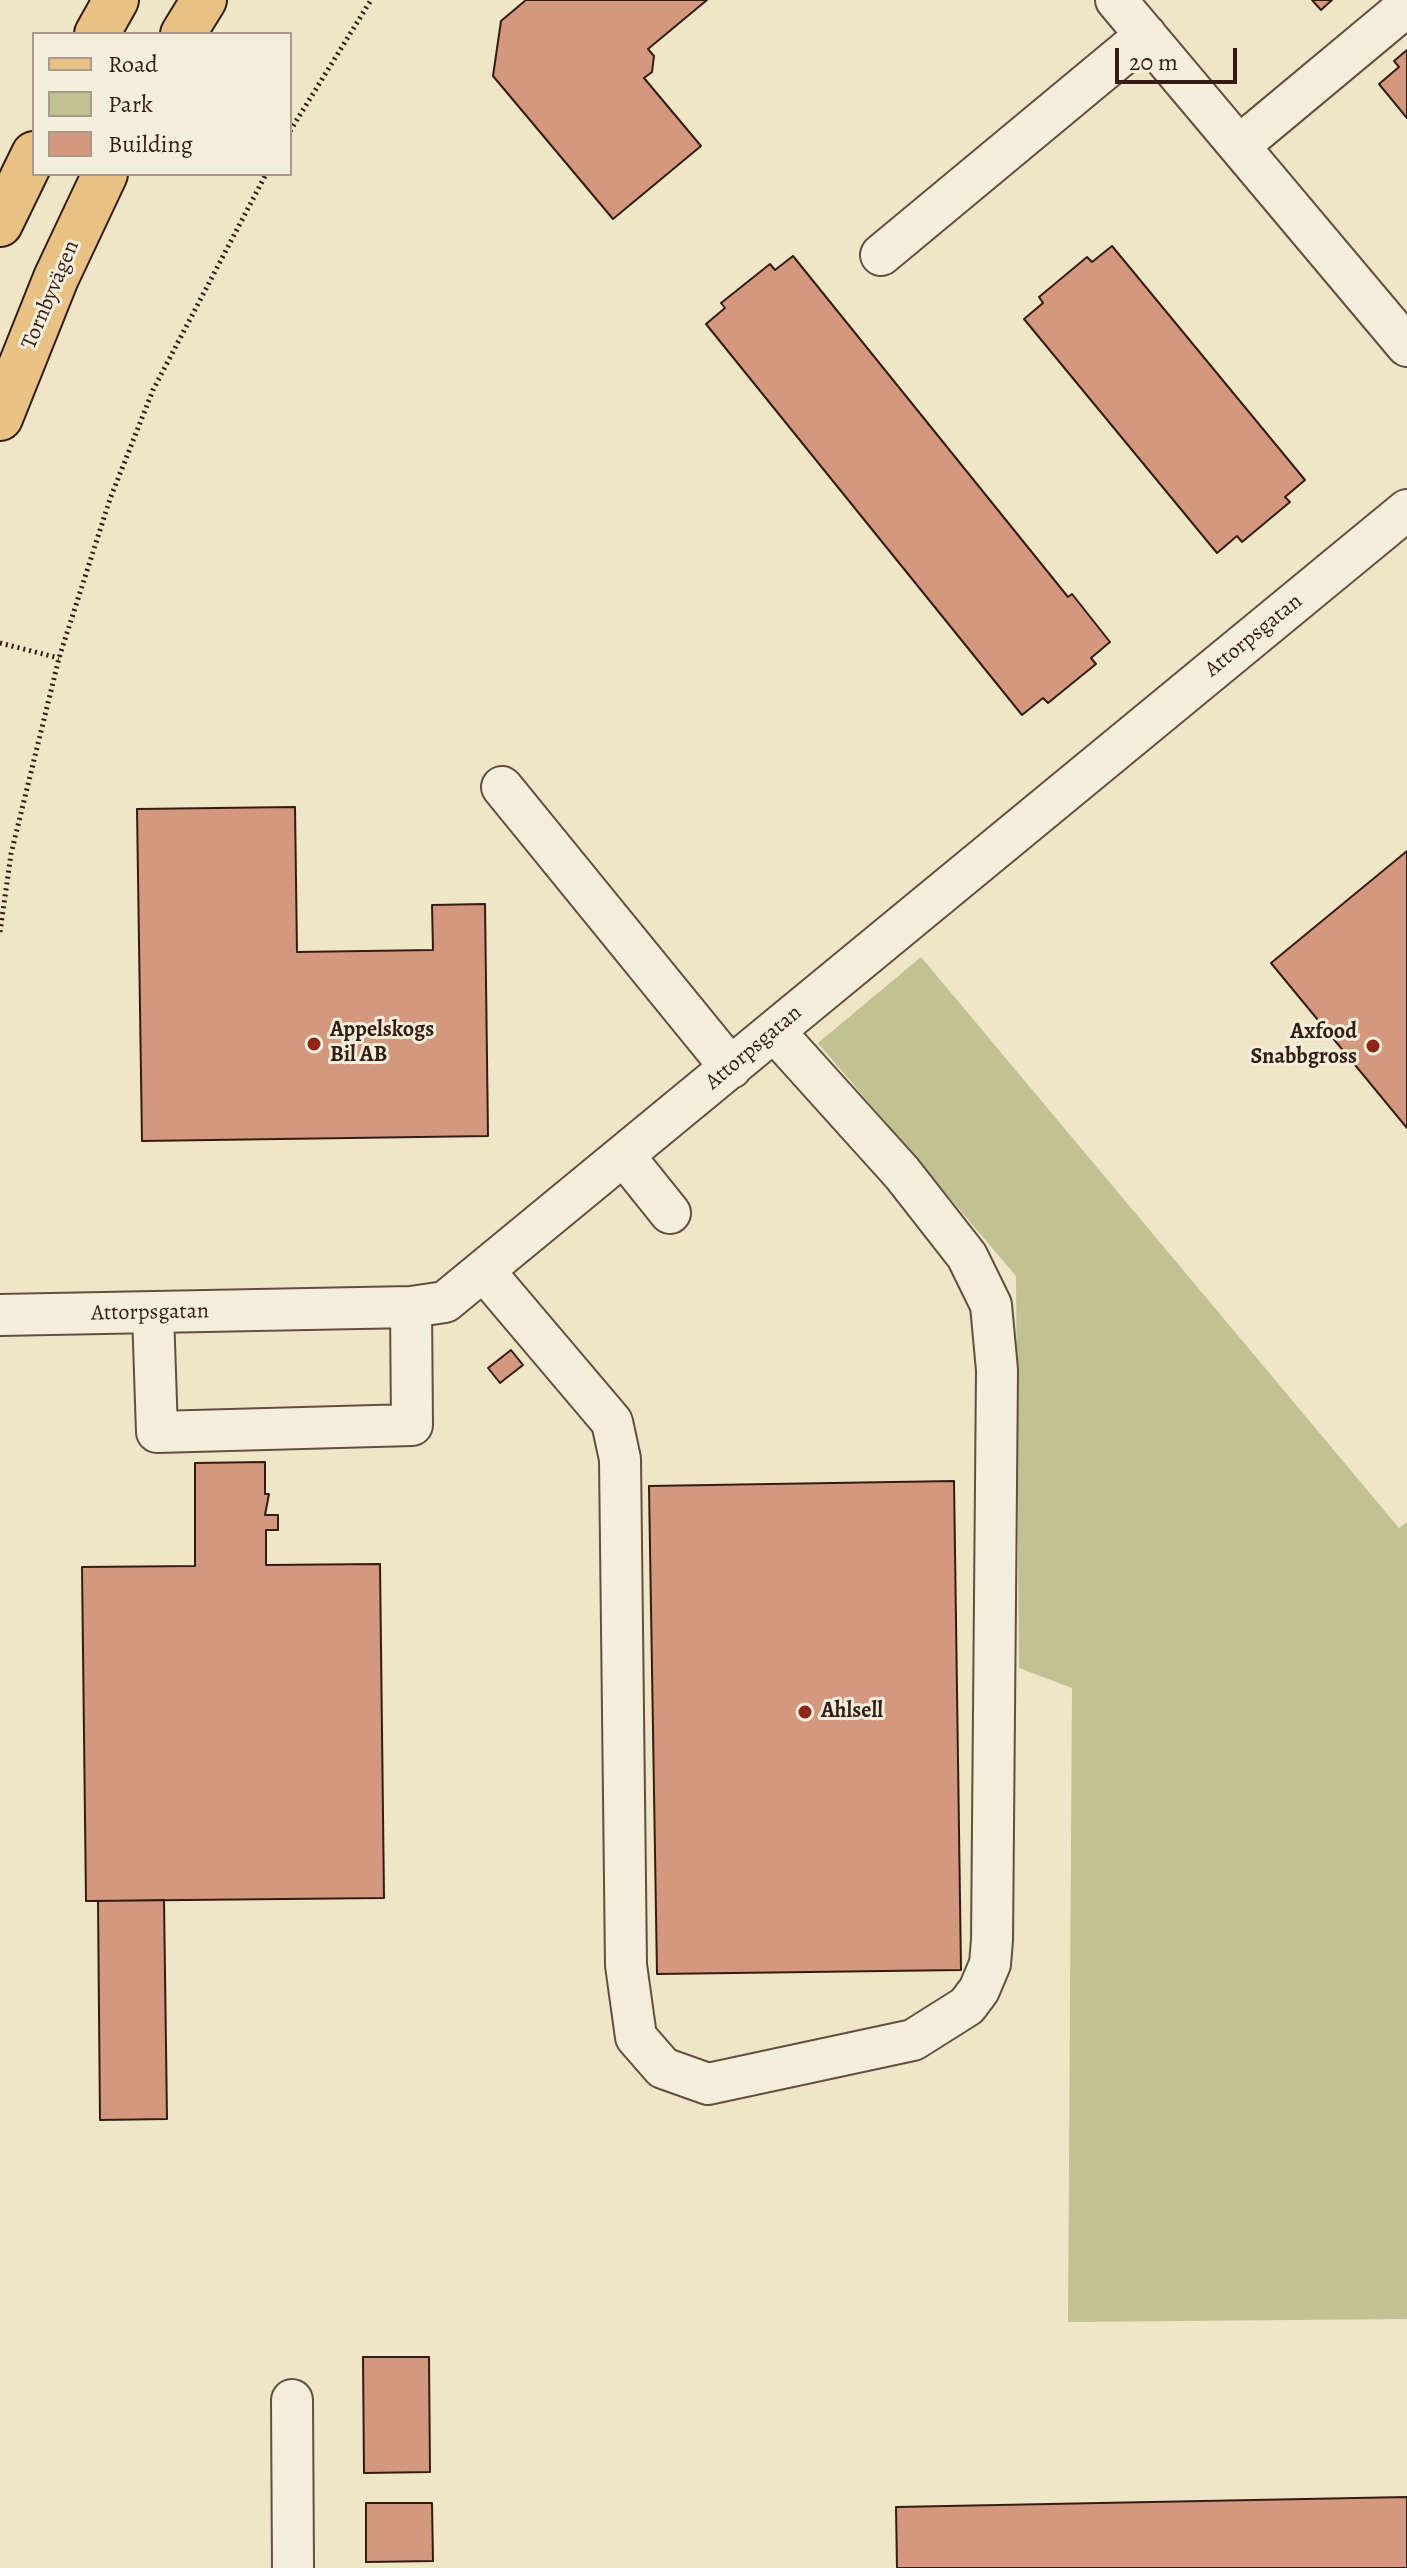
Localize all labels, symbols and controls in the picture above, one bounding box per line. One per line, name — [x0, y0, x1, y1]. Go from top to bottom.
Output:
legend — [32, 32, 292, 176]
scale bar — [1119, 32, 1241, 82]
text: 20 m — [1129, 46, 1178, 78]
text: Road — [108, 48, 158, 80]
text: Park — [108, 88, 153, 120]
text: Building — [108, 128, 193, 160]
street label: Tornbyvägen — [16, 237, 86, 353]
street label: Attorpsgatan — [1200, 589, 1308, 683]
street label: Attorpsgatan — [700, 1000, 808, 1096]
place label: Appelskogs Bil AB — [330, 1018, 434, 1070]
place label: Axfood Snabbgross — [1250, 1020, 1357, 1072]
marker: Appelskogs Bil AB — [305, 1035, 323, 1053]
marker: Axfood Snabbgross — [1364, 1037, 1382, 1055]
street label: Attorpsgatan — [91, 1299, 209, 1327]
place label: Ahlsell — [821, 1699, 883, 1725]
marker: Ahlsell — [796, 1703, 814, 1721]

